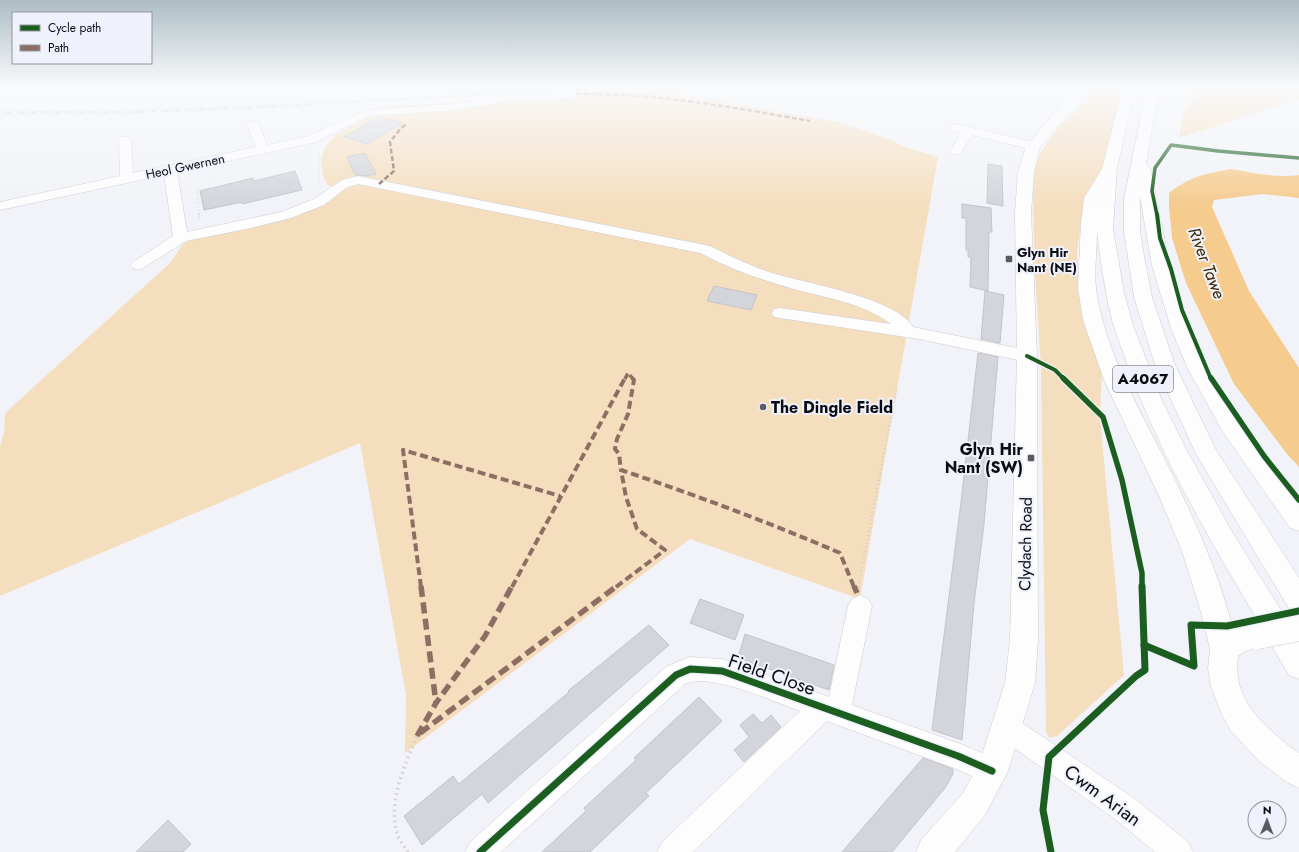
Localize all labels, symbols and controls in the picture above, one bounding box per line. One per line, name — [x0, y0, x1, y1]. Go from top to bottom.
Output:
legend — [12, 12, 152, 64]
text: Cycle path — [48, 19, 101, 37]
text: Path — [48, 39, 69, 57]
street label: Heol Gwernen — [144, 149, 226, 184]
water label: River Tawe — [1182, 224, 1232, 303]
place label: Glyn Hir Nant (NE) — [1017, 243, 1077, 277]
marker: Glyn Hir Nant (NE) — [1004, 254, 1014, 264]
road number: A4067 — [1113, 366, 1173, 392]
place label: The Dingle Field — [771, 396, 893, 419]
marker: The Dingle Field — [758, 402, 768, 412]
place label: Glyn Hir Nant (SW) — [945, 438, 1023, 479]
marker: Glyn Hir Nant (SW) — [1026, 453, 1036, 463]
street label: Clydach Road — [1013, 497, 1038, 591]
street label: Field Close — [725, 647, 819, 702]
street label: Cwm Arian — [1059, 758, 1147, 833]
north arrow — [1247, 800, 1287, 840]
text: N — [1263, 802, 1272, 818]

